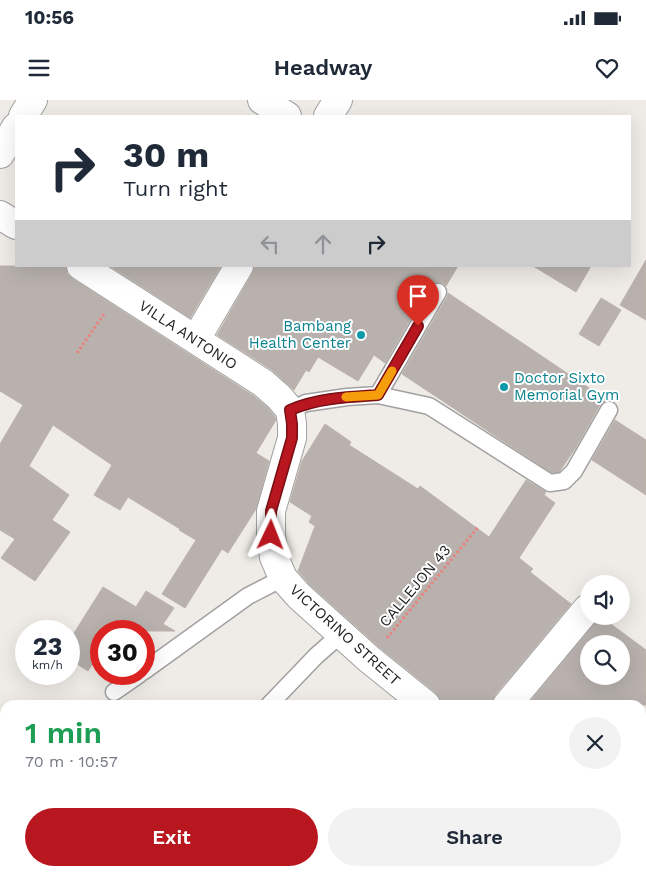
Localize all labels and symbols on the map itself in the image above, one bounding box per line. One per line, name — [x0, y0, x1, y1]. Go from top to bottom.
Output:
pin — [397, 275, 439, 326]
street label: VILLA ANTONIO — [136, 297, 240, 373]
place label: Bambang Health Center — [249, 317, 351, 352]
marker: Bambang Health Center — [355, 329, 367, 341]
place label: Doctor Sixto Memorial Gym — [514, 369, 619, 404]
marker: Doctor Sixto Memorial Gym — [498, 381, 510, 393]
position arrow — [244, 508, 296, 560]
street label: CALLEJON 43 — [376, 541, 454, 631]
street label: VICTORINO STREET — [286, 581, 404, 689]
speed limit sign: 30 — [90, 620, 155, 685]

